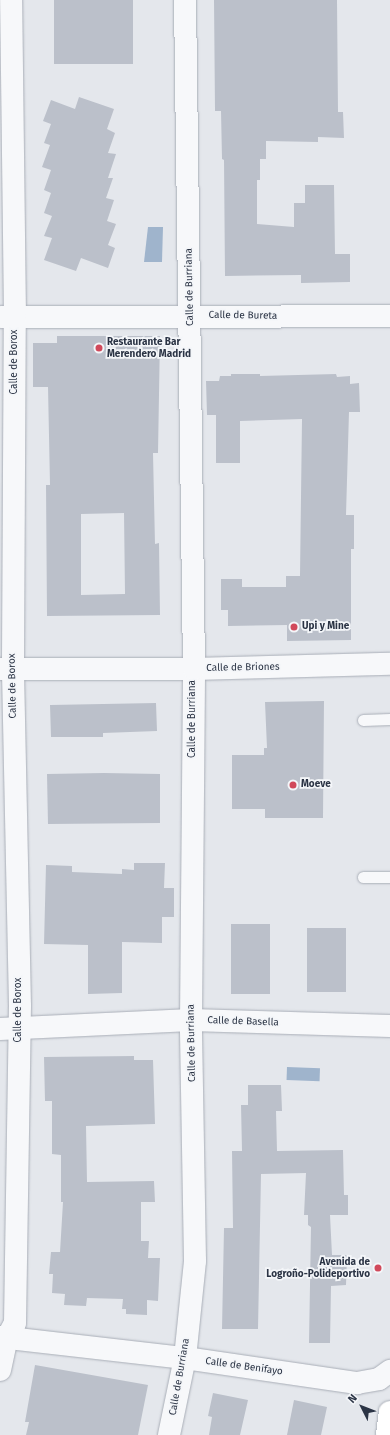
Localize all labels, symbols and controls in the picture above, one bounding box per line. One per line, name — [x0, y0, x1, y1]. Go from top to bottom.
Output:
street label: Calle de Burriana — [183, 248, 197, 326]
street label: Calle de Bureta — [209, 309, 277, 323]
street label: Calle de Borox — [9, 330, 21, 394]
place label: Restaurante Bar Merendero Madrid — [107, 336, 191, 360]
marker: Restaurante Bar Merendero Madrid — [94, 343, 104, 353]
place label: Upi y Mine — [302, 621, 349, 633]
marker: Upi y Mine — [289, 622, 299, 632]
street label: Calle de Borox — [6, 653, 20, 719]
street label: Calle de Briones — [206, 661, 280, 675]
street label: Calle de Burriana — [187, 680, 199, 758]
place label: Moeve — [301, 779, 331, 791]
marker: Moeve — [288, 780, 298, 790]
street label: Calle de Borox — [13, 978, 25, 1042]
street label: Calle de Burriana — [185, 1004, 199, 1082]
street label: Calle de Basella — [207, 1015, 279, 1029]
place label: Avenida de Logroño-Polideportivo — [266, 1256, 370, 1280]
marker: Avenida de Logroño-Polideportivo — [373, 1263, 383, 1273]
street label: Calle de Burriana — [167, 1338, 193, 1416]
street label: Calle de Benifayo — [204, 1356, 284, 1378]
north arrow — [342, 1387, 382, 1427]
text: N — [345, 1392, 360, 1406]

